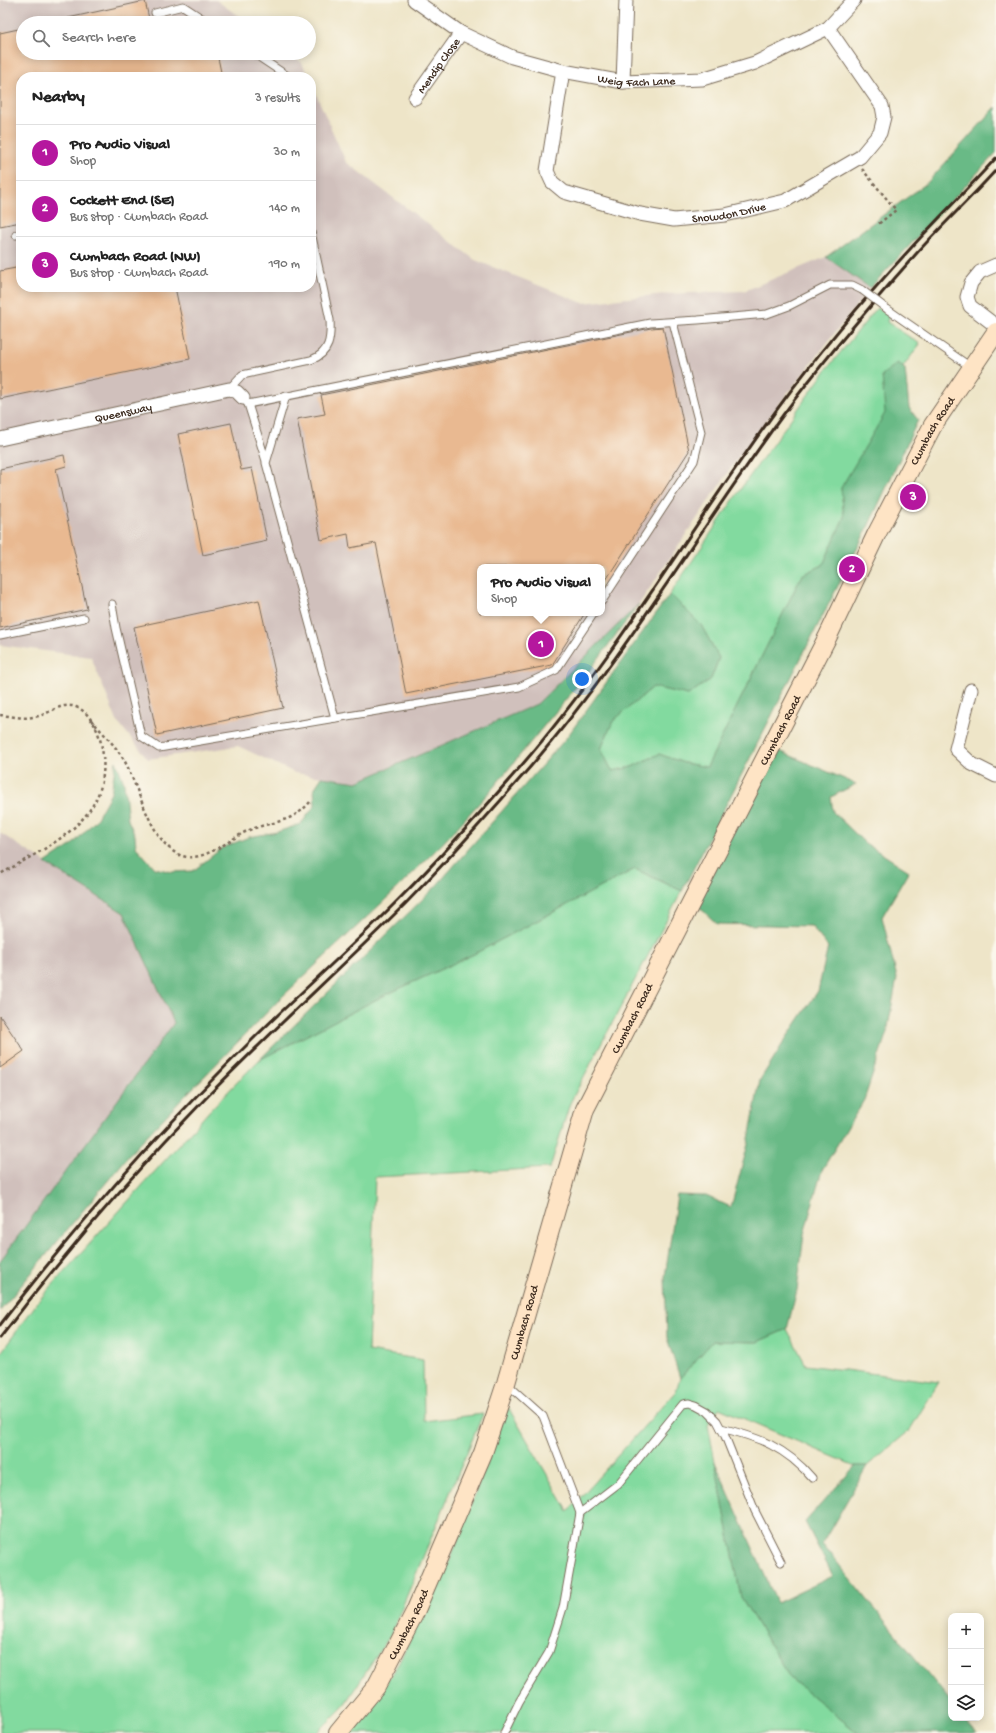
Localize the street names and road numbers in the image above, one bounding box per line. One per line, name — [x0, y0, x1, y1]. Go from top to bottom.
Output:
street label: Mendip Close — [415, 35, 465, 97]
street label: Weig Fach Lane — [596, 72, 676, 91]
street label: Snowdon Drive — [691, 201, 768, 227]
street label: Cwmbach Road — [908, 394, 960, 468]
street label: Queensway — [94, 401, 154, 427]
street label: Cwmbach Road — [758, 693, 806, 768]
street label: Cwmbach Road — [610, 981, 658, 1057]
street label: Cwmbach Road — [508, 1283, 543, 1362]
street label: Cwmbach Road — [386, 1587, 433, 1663]

